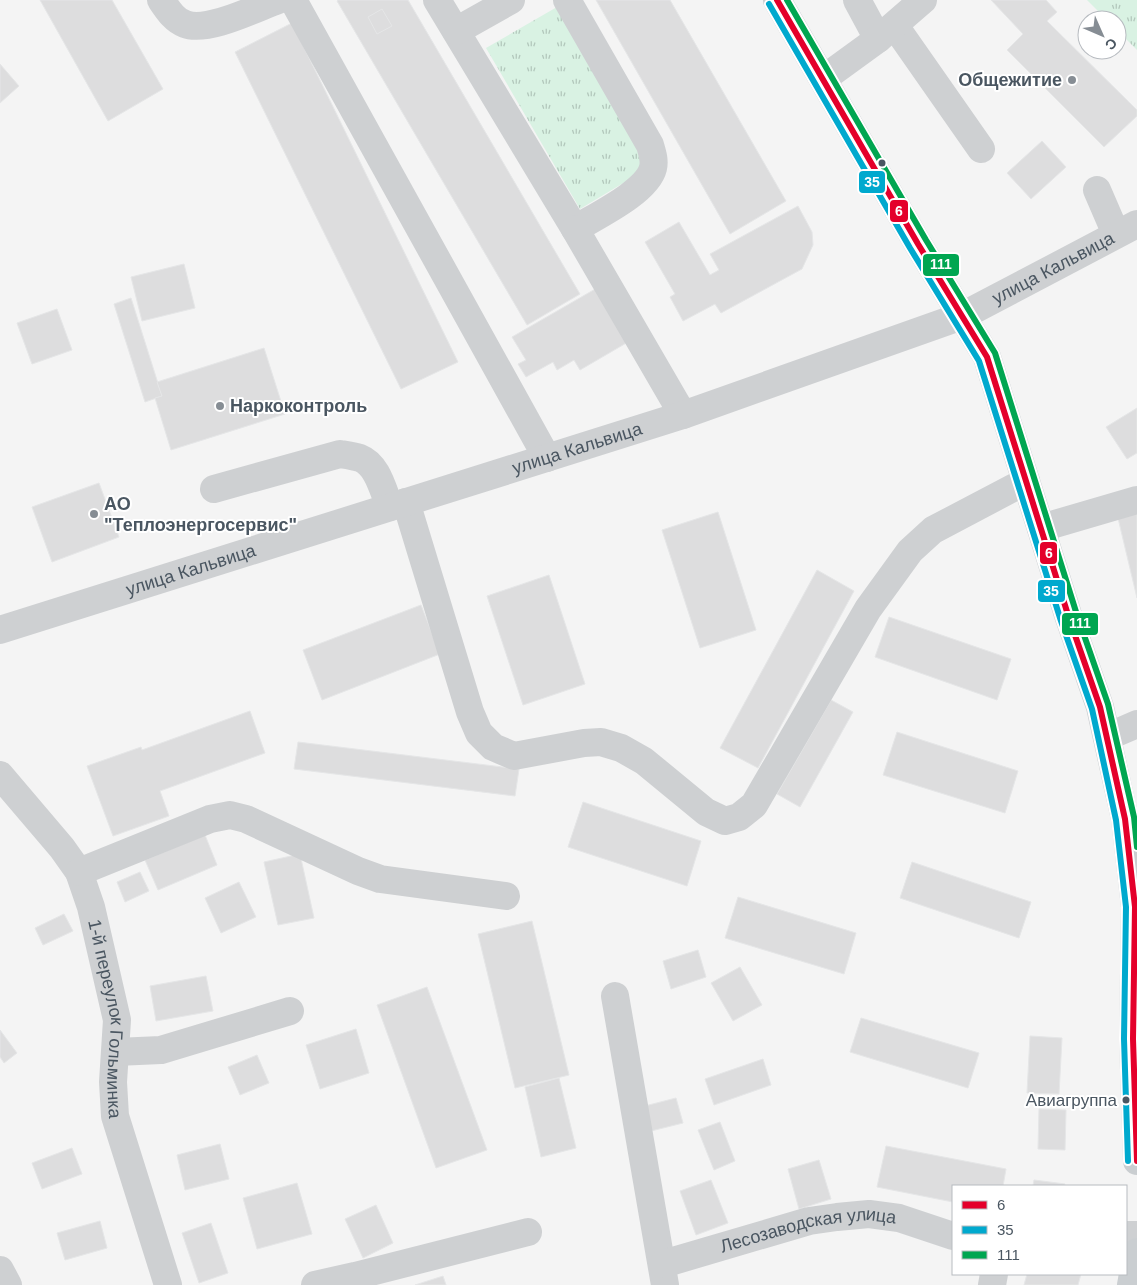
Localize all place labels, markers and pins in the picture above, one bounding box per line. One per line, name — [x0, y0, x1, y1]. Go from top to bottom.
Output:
place label: Общежитие — [958, 70, 1062, 90]
marker: Общежитие — [1066, 74, 1078, 86]
unlabelled marker — [877, 158, 887, 168]
place label: Наркоконтроль — [230, 396, 367, 416]
marker: Наркоконтроль — [214, 400, 226, 412]
place label: АО "Теплоэнергосервис" — [104, 494, 297, 535]
marker: АО "Теплоэнергосервис" — [88, 508, 100, 520]
place label: Авиагруппа — [1026, 1091, 1118, 1110]
marker: Авиагруппа — [1121, 1095, 1131, 1105]

